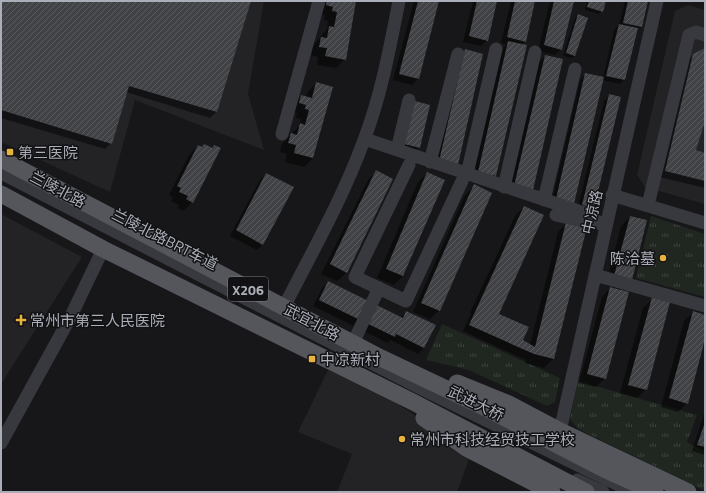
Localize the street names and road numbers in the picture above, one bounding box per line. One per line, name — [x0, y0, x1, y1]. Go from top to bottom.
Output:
street label: 兰陵北路 — [26, 165, 90, 213]
street label: 中凉路 — [576, 187, 608, 237]
street label: 兰陵北路BRT车道 — [108, 202, 222, 276]
road number: X206 — [228, 277, 268, 301]
street label: 武宜北路 — [280, 298, 344, 346]
street label: 武进大桥 — [444, 380, 508, 426]

